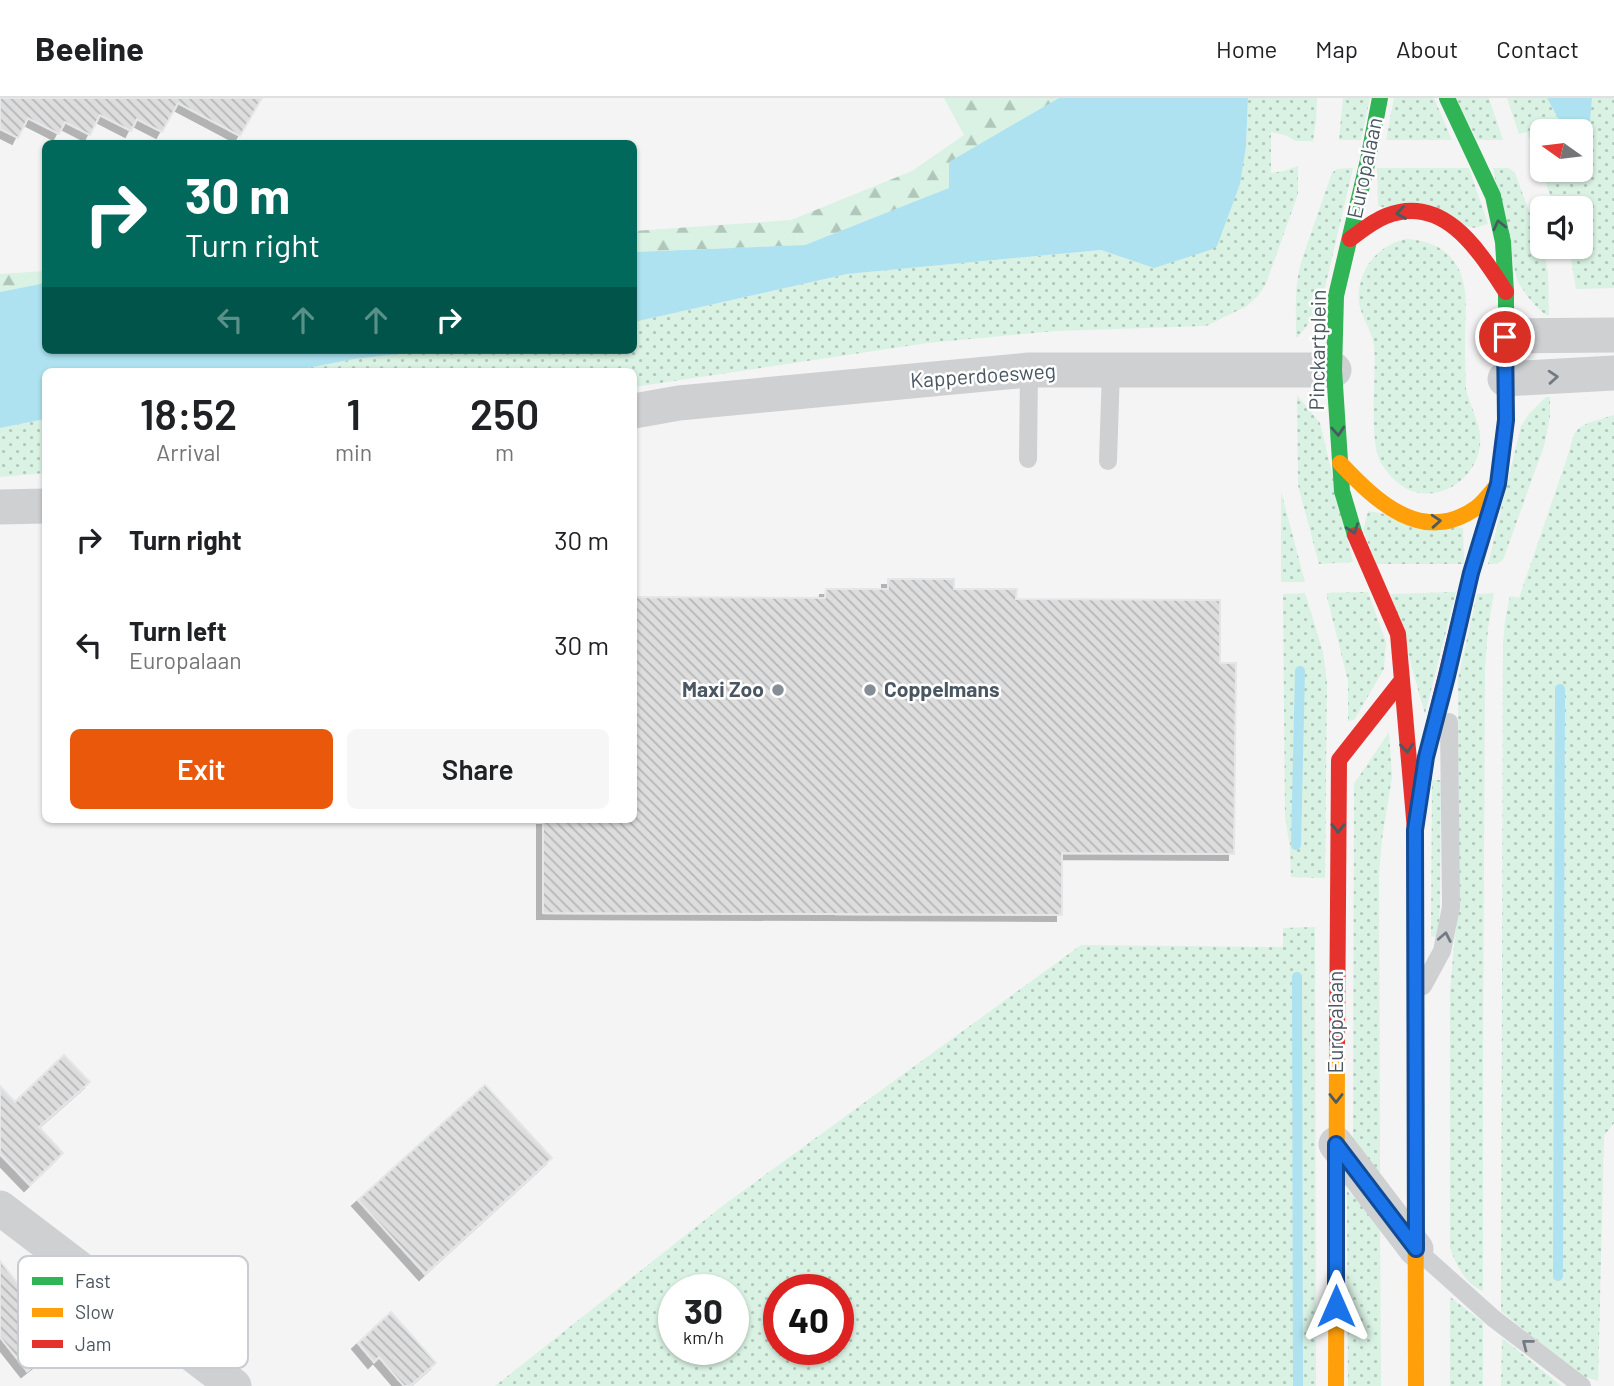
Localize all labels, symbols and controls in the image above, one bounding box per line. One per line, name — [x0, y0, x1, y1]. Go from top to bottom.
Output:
text: Beeline — [35, 28, 144, 68]
text: Home — [1216, 34, 1277, 63]
text: Map — [1315, 34, 1358, 63]
text: About — [1396, 34, 1458, 63]
text: Contact — [1496, 34, 1579, 63]
street label: Europalaan — [1341, 115, 1386, 221]
north arrow — [1530, 119, 1592, 182]
map controls — [1530, 119, 1593, 259]
text: 30 m — [185, 165, 290, 224]
icon: right — [70, 168, 161, 259]
button: sound — [1530, 196, 1593, 259]
one-way arrow — [1395, 205, 1407, 220]
one-way arrow — [1493, 219, 1507, 231]
text: Turn right — [185, 225, 320, 263]
street label: Pinckartplein — [1303, 289, 1330, 411]
icon: left — [211, 301, 249, 339]
icon: ahead — [284, 301, 322, 339]
icon: ahead — [357, 301, 395, 339]
icon: right — [430, 301, 468, 339]
pin — [1475, 307, 1535, 367]
icon: arrive — [1486, 318, 1524, 356]
street label: Kapperdoesweg — [909, 357, 1057, 392]
one-way arrow — [1548, 370, 1559, 385]
text: 18:52 — [140, 388, 237, 438]
text: 1 — [346, 388, 361, 438]
text: 250 — [470, 388, 539, 438]
one-way arrow — [1330, 426, 1345, 437]
text: Arrival — [156, 438, 221, 466]
text: min — [335, 438, 372, 466]
text: m — [495, 438, 514, 466]
one-way arrow — [1431, 514, 1442, 529]
icon: right — [70, 521, 108, 559]
one-way arrow — [1345, 523, 1359, 535]
text: Turn right — [129, 524, 242, 555]
text: 30 m — [554, 524, 609, 555]
text: Turn left — [129, 615, 227, 646]
icon: left — [70, 626, 108, 664]
text: 30 m — [554, 629, 609, 660]
text: Europalaan — [129, 646, 242, 674]
place label: Maxi Zoo — [682, 676, 764, 701]
place label: Coppelmans — [884, 676, 999, 701]
marker: Maxi Zoo — [770, 682, 786, 698]
marker: Coppelmans — [862, 682, 878, 698]
button: Exit — [70, 729, 333, 809]
button: Share — [347, 729, 609, 809]
one-way arrow — [1400, 742, 1415, 753]
one-way arrow — [1330, 823, 1346, 834]
one-way arrow — [1437, 931, 1452, 943]
street label: Europalaan — [1322, 971, 1347, 1073]
one-way arrow — [1328, 1093, 1344, 1104]
legend — [18, 1256, 248, 1368]
text: Fast — [75, 1269, 111, 1292]
position arrow — [1299, 1269, 1373, 1343]
speed limit sign: 40 — [763, 1274, 854, 1365]
text: 30 — [684, 1289, 723, 1331]
text: Slow — [75, 1300, 114, 1323]
text: km/h — [683, 1326, 724, 1348]
text: Jam — [75, 1332, 111, 1355]
one-way arrow — [1523, 1340, 1535, 1353]

